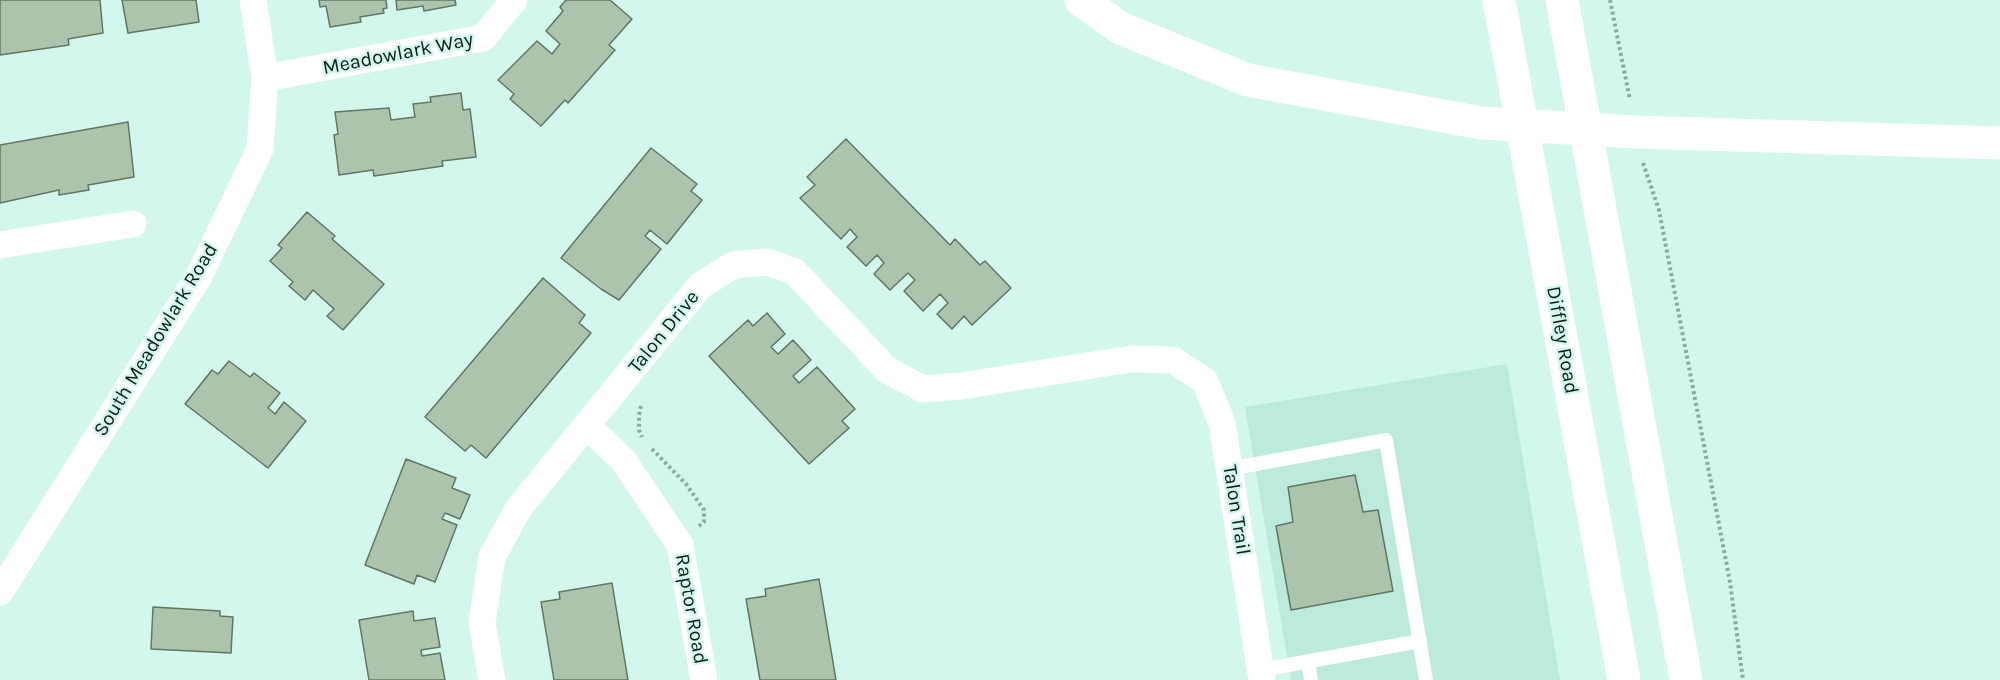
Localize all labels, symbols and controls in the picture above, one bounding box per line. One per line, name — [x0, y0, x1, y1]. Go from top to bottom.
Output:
street label: Meadowlark Way — [321, 28, 475, 80]
street label: South Meadowlark Road — [89, 239, 223, 441]
street label: Diffley Road — [1541, 284, 1583, 396]
street label: Talon Drive — [623, 286, 705, 378]
street label: Talon Trail — [1217, 463, 1255, 557]
street label: Raptor Road — [670, 552, 712, 666]

